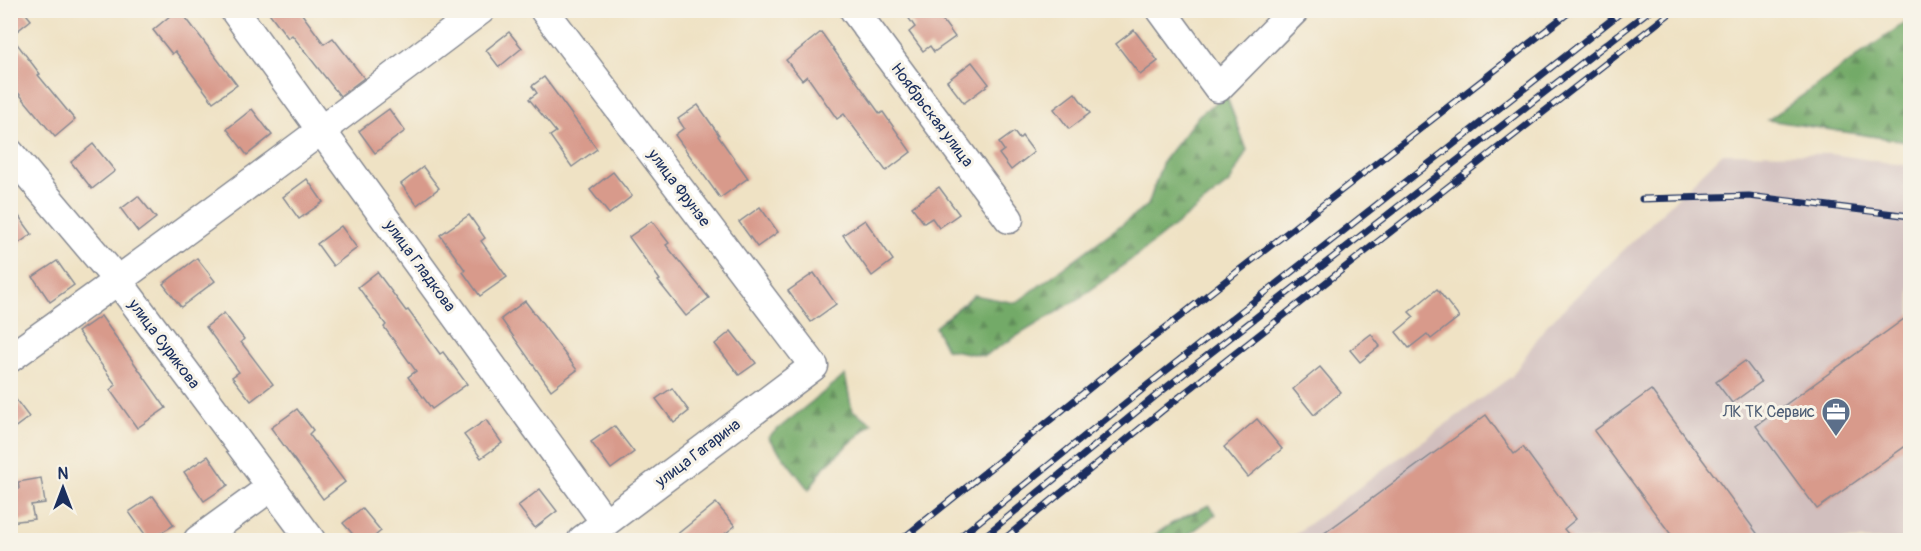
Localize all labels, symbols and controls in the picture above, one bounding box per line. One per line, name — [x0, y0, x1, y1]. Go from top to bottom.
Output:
street label: Ноябрьская улица — [886, 59, 978, 171]
street label: улица Фрунзе — [643, 144, 715, 231]
street label: улица Гладкова — [379, 215, 460, 316]
street label: улица Сурикова — [123, 295, 204, 393]
office icon: ЛК ТК Сервис — [1820, 396, 1852, 438]
place label: ЛК ТК Сервис — [1722, 402, 1815, 422]
street label: улица Гагарина — [651, 414, 745, 492]
north arrow — [33, 458, 93, 518]
text: N — [58, 464, 69, 484]

